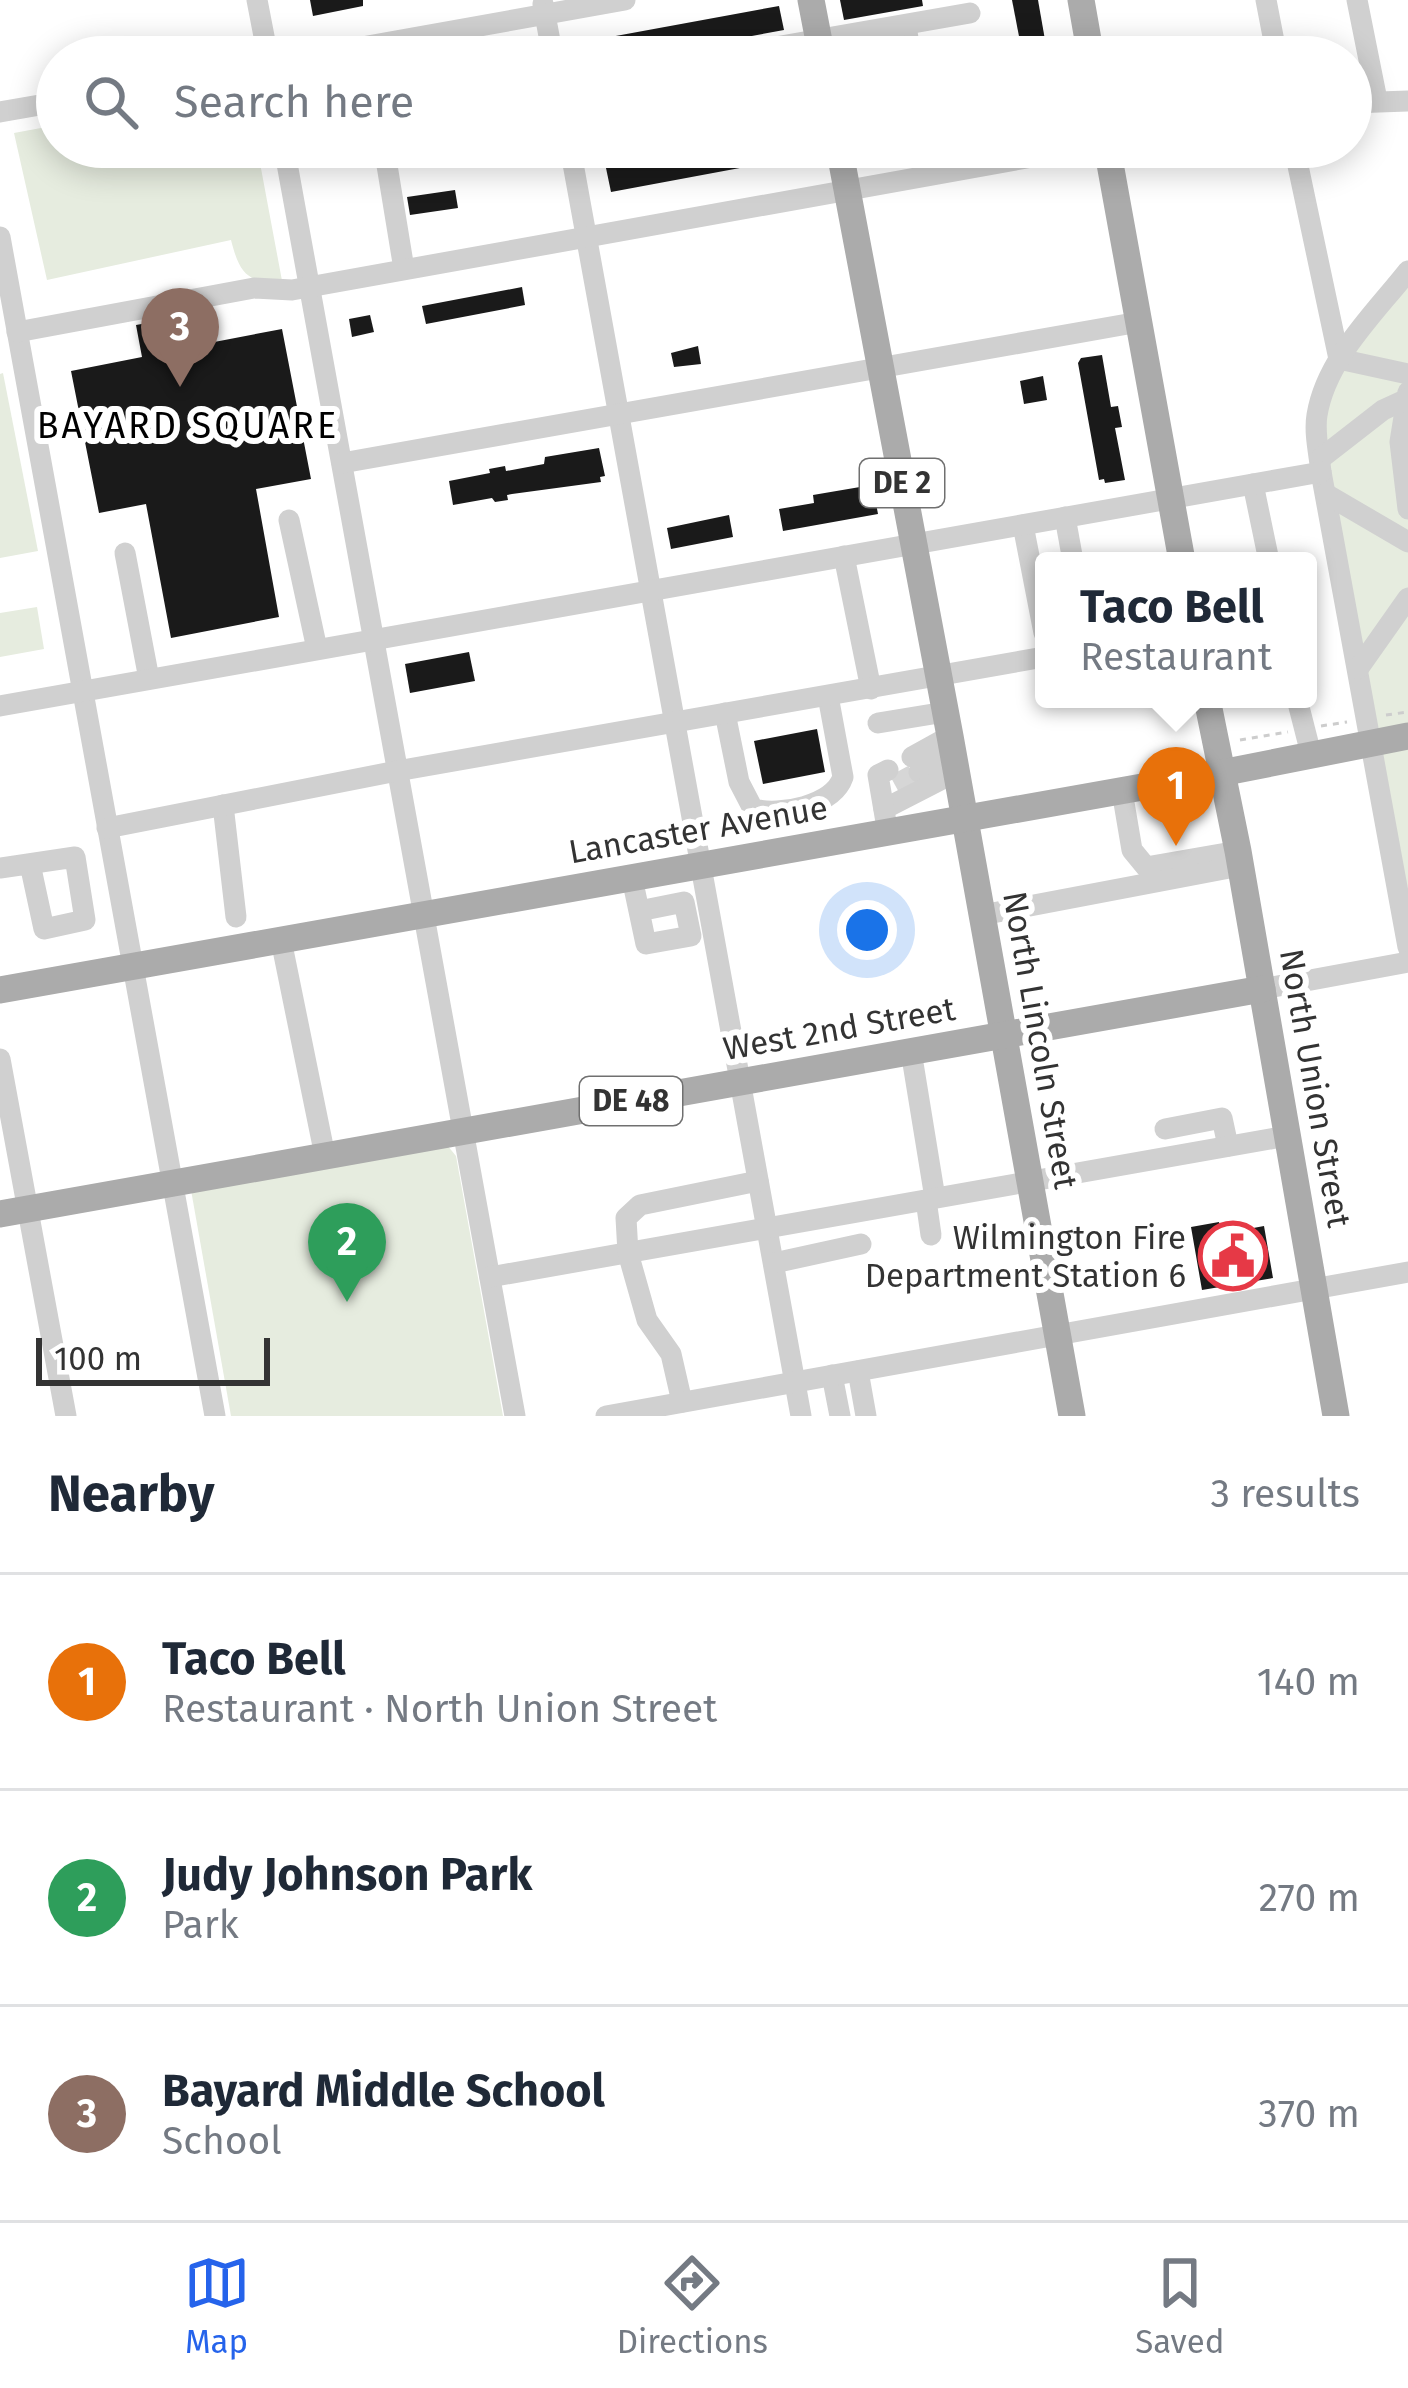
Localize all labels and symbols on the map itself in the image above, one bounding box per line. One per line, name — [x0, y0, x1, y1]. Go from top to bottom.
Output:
pin: 3 — [141, 288, 219, 387]
district label: BAYARD SQUARE — [37, 404, 339, 448]
road number: DE 2 — [860, 459, 944, 507]
pin: 1 — [1137, 747, 1215, 846]
street label: Lancaster Avenue — [566, 788, 831, 872]
street label: North Lincoln Street — [994, 888, 1086, 1192]
your location — [837, 900, 897, 960]
street label: North Union Street — [1271, 946, 1359, 1231]
street label: West 2nd Street — [720, 989, 958, 1069]
road number: DE 48 — [580, 1077, 682, 1125]
pin: 2 — [308, 1203, 386, 1302]
place label: Wilmington Fire Department Station 6 — [865, 1218, 1186, 1296]
public building icon: Wilmington Fire Department Station 6 — [1198, 1221, 1268, 1291]
scale bar — [36, 1332, 270, 1385]

